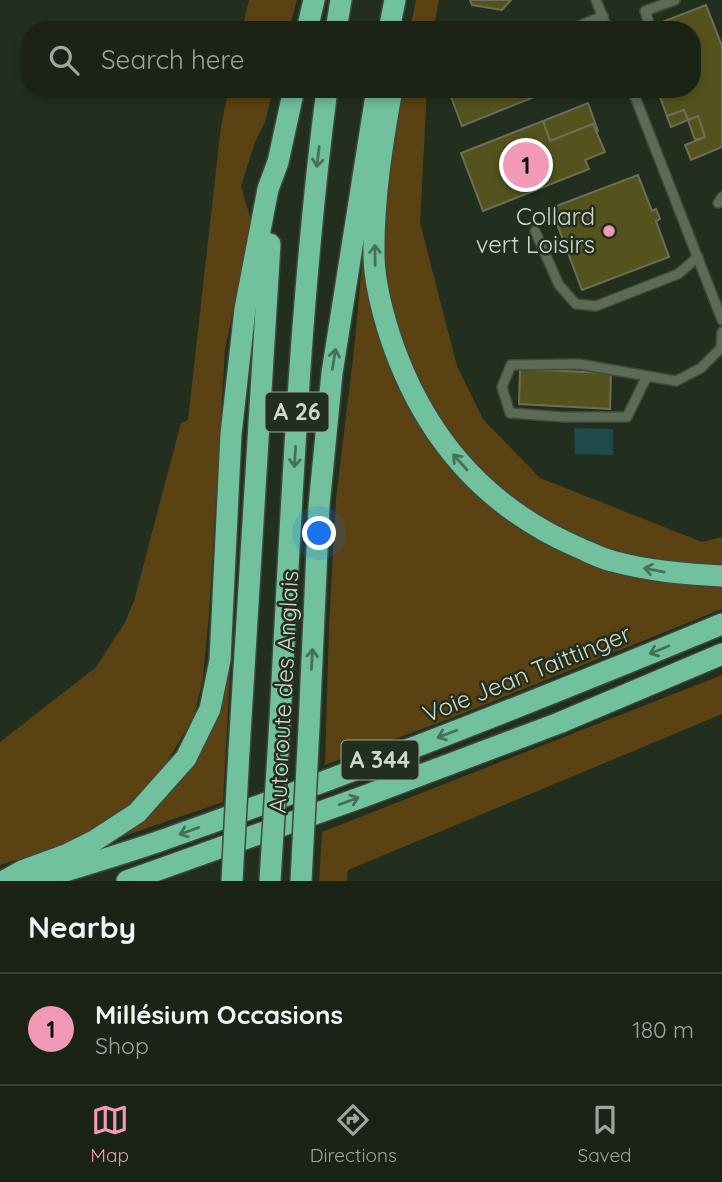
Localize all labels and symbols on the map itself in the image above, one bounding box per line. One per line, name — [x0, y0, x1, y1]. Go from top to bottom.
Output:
pin: 1 — [503, 139, 549, 191]
one-way arrow — [312, 145, 325, 168]
place label: Collard vert Loisirs — [476, 201, 595, 259]
marker: Collard vert Loisirs — [601, 223, 617, 239]
one-way arrow — [368, 244, 382, 267]
one-way arrow — [328, 348, 341, 371]
road number: A 26 — [266, 392, 328, 432]
one-way arrow — [288, 445, 301, 468]
one-way arrow — [451, 454, 468, 471]
your location — [302, 516, 336, 550]
one-way arrow — [643, 563, 666, 576]
street label: Autoroute des Anglais — [262, 570, 304, 814]
street label: Voie Jean Taittinger — [418, 618, 635, 729]
one-way arrow — [649, 645, 670, 658]
one-way arrow — [305, 648, 318, 671]
one-way arrow — [437, 729, 459, 742]
road number: A 344 — [342, 740, 418, 780]
one-way arrow — [338, 794, 360, 806]
one-way arrow — [178, 826, 200, 838]

